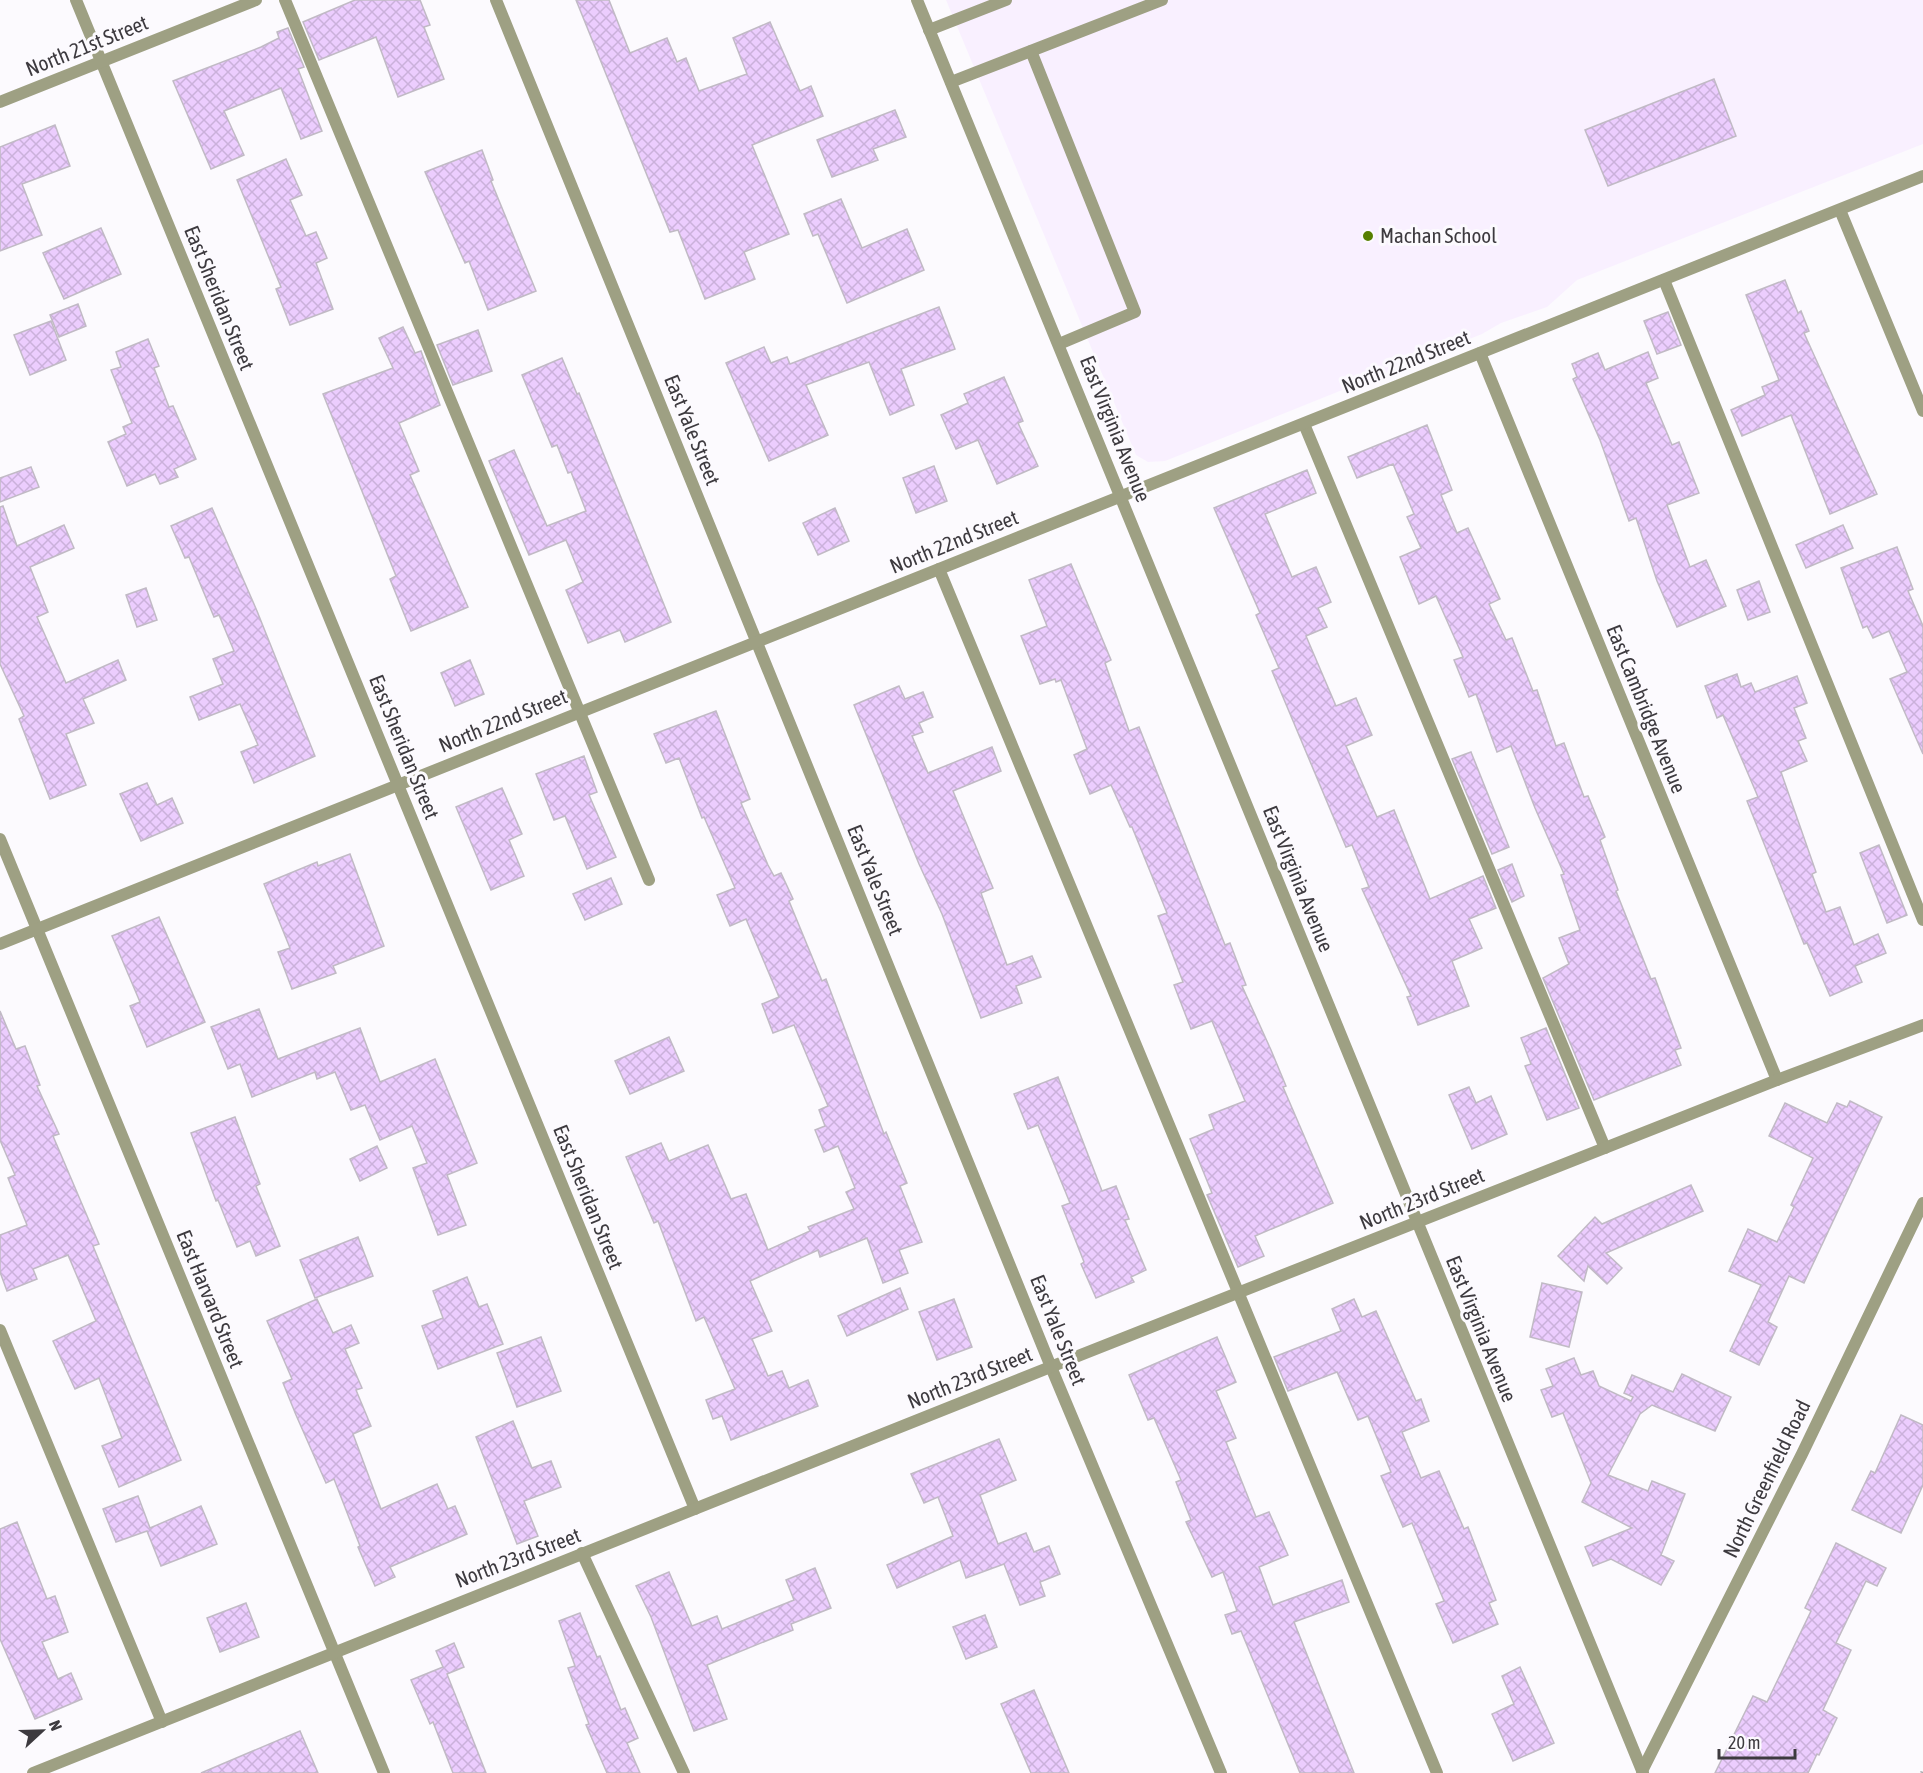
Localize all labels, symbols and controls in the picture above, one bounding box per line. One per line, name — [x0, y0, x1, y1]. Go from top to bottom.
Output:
street label: North 21st Street — [22, 10, 151, 80]
street label: East Sheridan Street — [180, 222, 260, 373]
place label: Machan School — [1380, 223, 1497, 247]
marker: Machan School — [1361, 229, 1375, 243]
street label: North 22nd Street — [1338, 324, 1473, 398]
street label: East Virginia Avenue — [1076, 352, 1156, 505]
street label: East Yale Street — [660, 371, 726, 488]
street label: North 22nd Street — [886, 504, 1021, 578]
street label: East Cambridge Avenue — [1602, 621, 1692, 796]
street label: East Sheridan Street — [365, 671, 445, 822]
street label: North 22nd Street — [435, 683, 570, 757]
street label: East Virginia Avenue — [1259, 802, 1339, 955]
street label: East Yale Street — [843, 821, 909, 938]
street label: East Sheridan Street — [549, 1121, 629, 1272]
street label: North 23rd Street — [1356, 1162, 1487, 1234]
street label: East Harvard Street — [172, 1226, 249, 1371]
street label: East Virginia Avenue — [1442, 1252, 1522, 1405]
street label: East Yale Street — [1026, 1271, 1092, 1388]
street label: North 23rd Street — [904, 1341, 1035, 1413]
street label: North Greenfield Road — [1718, 1396, 1815, 1561]
street label: North 23rd Street — [452, 1522, 584, 1592]
north arrow — [12, 1701, 72, 1761]
text: N — [46, 1718, 66, 1733]
scale bar — [1719, 1722, 1796, 1760]
text: 20 m — [1728, 1732, 1760, 1753]

